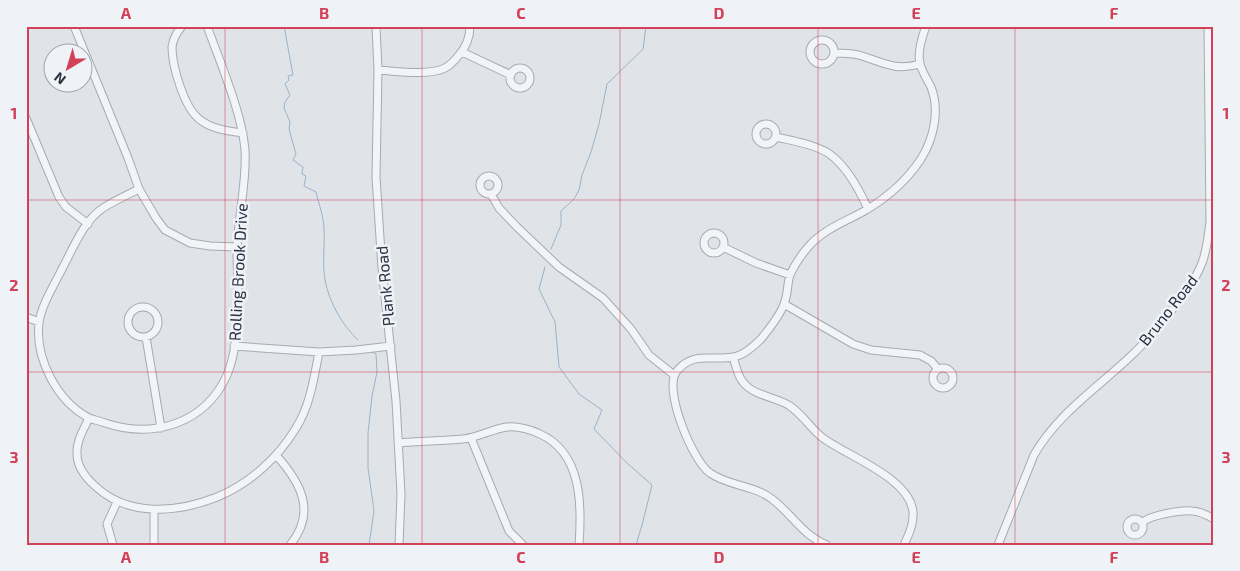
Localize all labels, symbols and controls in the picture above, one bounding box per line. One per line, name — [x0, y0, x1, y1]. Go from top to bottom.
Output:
text: A — [121, 3, 132, 22]
text: B — [319, 3, 329, 22]
text: C — [516, 3, 526, 22]
text: D — [714, 3, 725, 22]
text: E — [911, 3, 921, 22]
text: F — [1110, 3, 1119, 22]
north arrow — [42, 42, 92, 92]
text: N — [50, 69, 69, 88]
text: 1 — [11, 103, 17, 122]
text: 1 — [1223, 103, 1229, 122]
street label: Rolling Brook Drive — [224, 203, 251, 341]
street label: Plank Road — [372, 245, 397, 327]
street label: Bruno Road — [1134, 271, 1201, 349]
text: 2 — [9, 275, 19, 294]
text: 2 — [1221, 275, 1231, 294]
text: 3 — [9, 447, 19, 466]
text: 3 — [1221, 447, 1231, 466]
text: A — [121, 547, 132, 566]
text: B — [319, 547, 329, 566]
text: C — [516, 547, 526, 566]
text: D — [714, 547, 725, 566]
text: E — [911, 547, 921, 566]
text: F — [1110, 547, 1119, 566]

